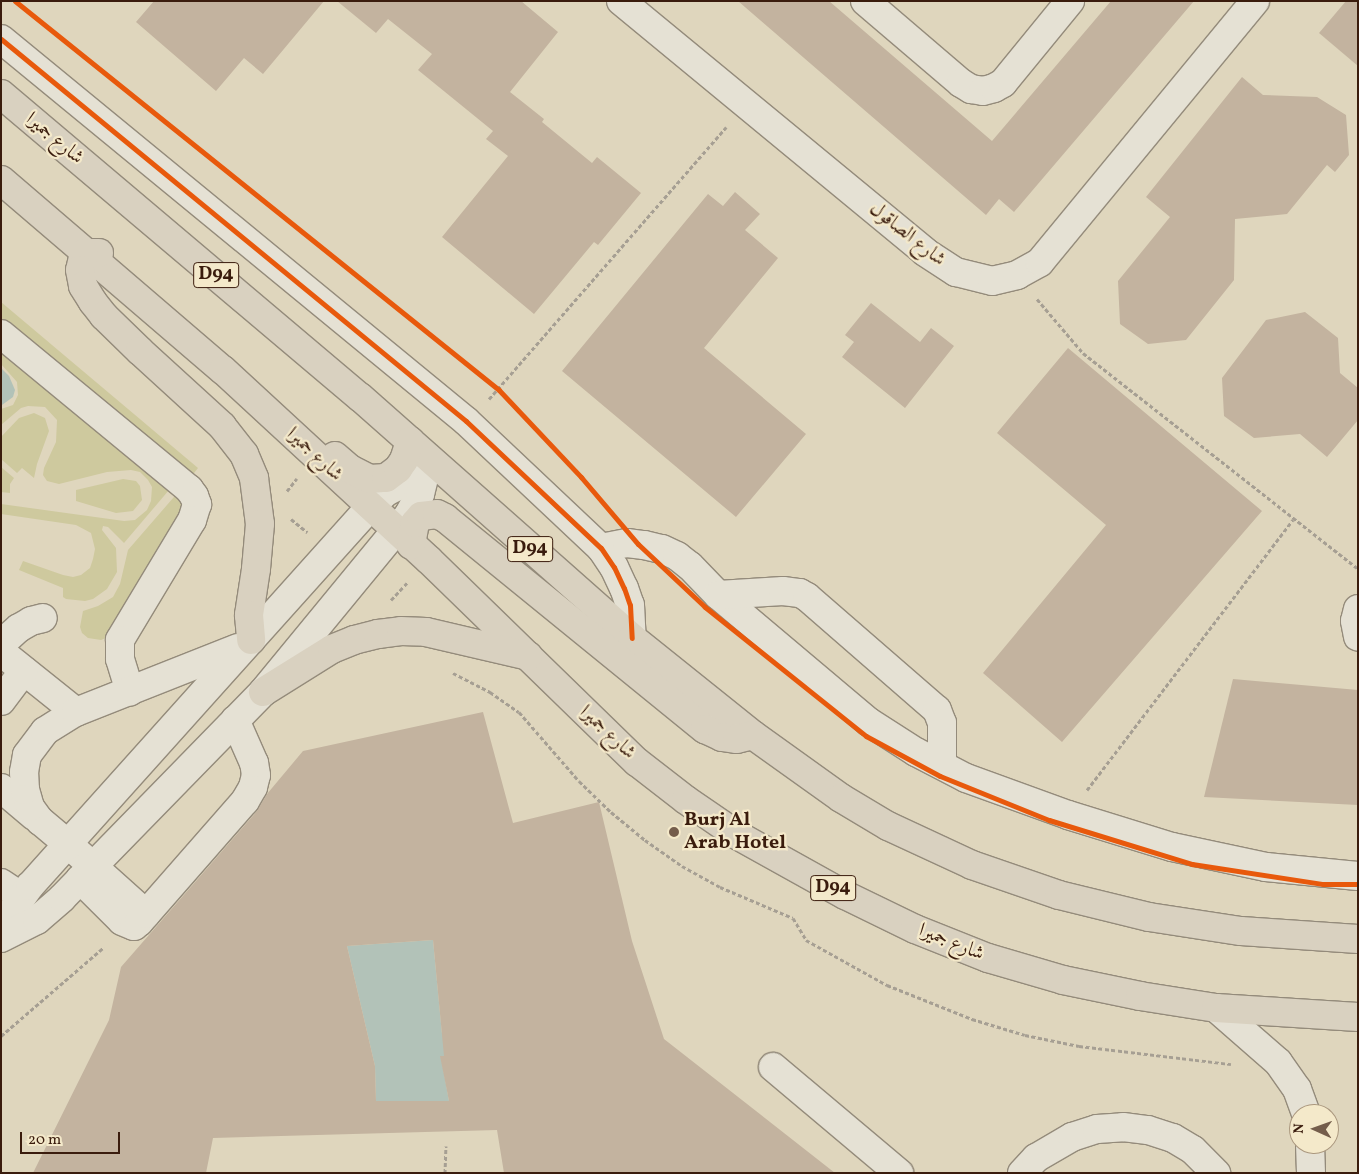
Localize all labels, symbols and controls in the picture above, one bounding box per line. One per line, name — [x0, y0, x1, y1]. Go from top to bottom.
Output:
street label: شارع جميرا — [20, 108, 88, 170]
street label: شارع الصاقول — [864, 198, 950, 272]
road number: D94 — [192, 258, 240, 292]
street label: شارع جميرا — [281, 423, 347, 487]
road number: D94 — [506, 532, 554, 566]
street label: شارع جميرا — [574, 701, 640, 765]
place label: Burj Al Arab Hotel — [684, 808, 786, 855]
marker: Burj Al Arab Hotel — [668, 826, 680, 838]
road number: D94 — [809, 871, 857, 904]
street label: شارع جميرا — [915, 919, 987, 967]
north arrow — [1289, 1104, 1339, 1154]
scale bar — [22, 1122, 122, 1154]
text: N — [1290, 1123, 1309, 1134]
text: 20 m — [28, 1130, 61, 1151]

